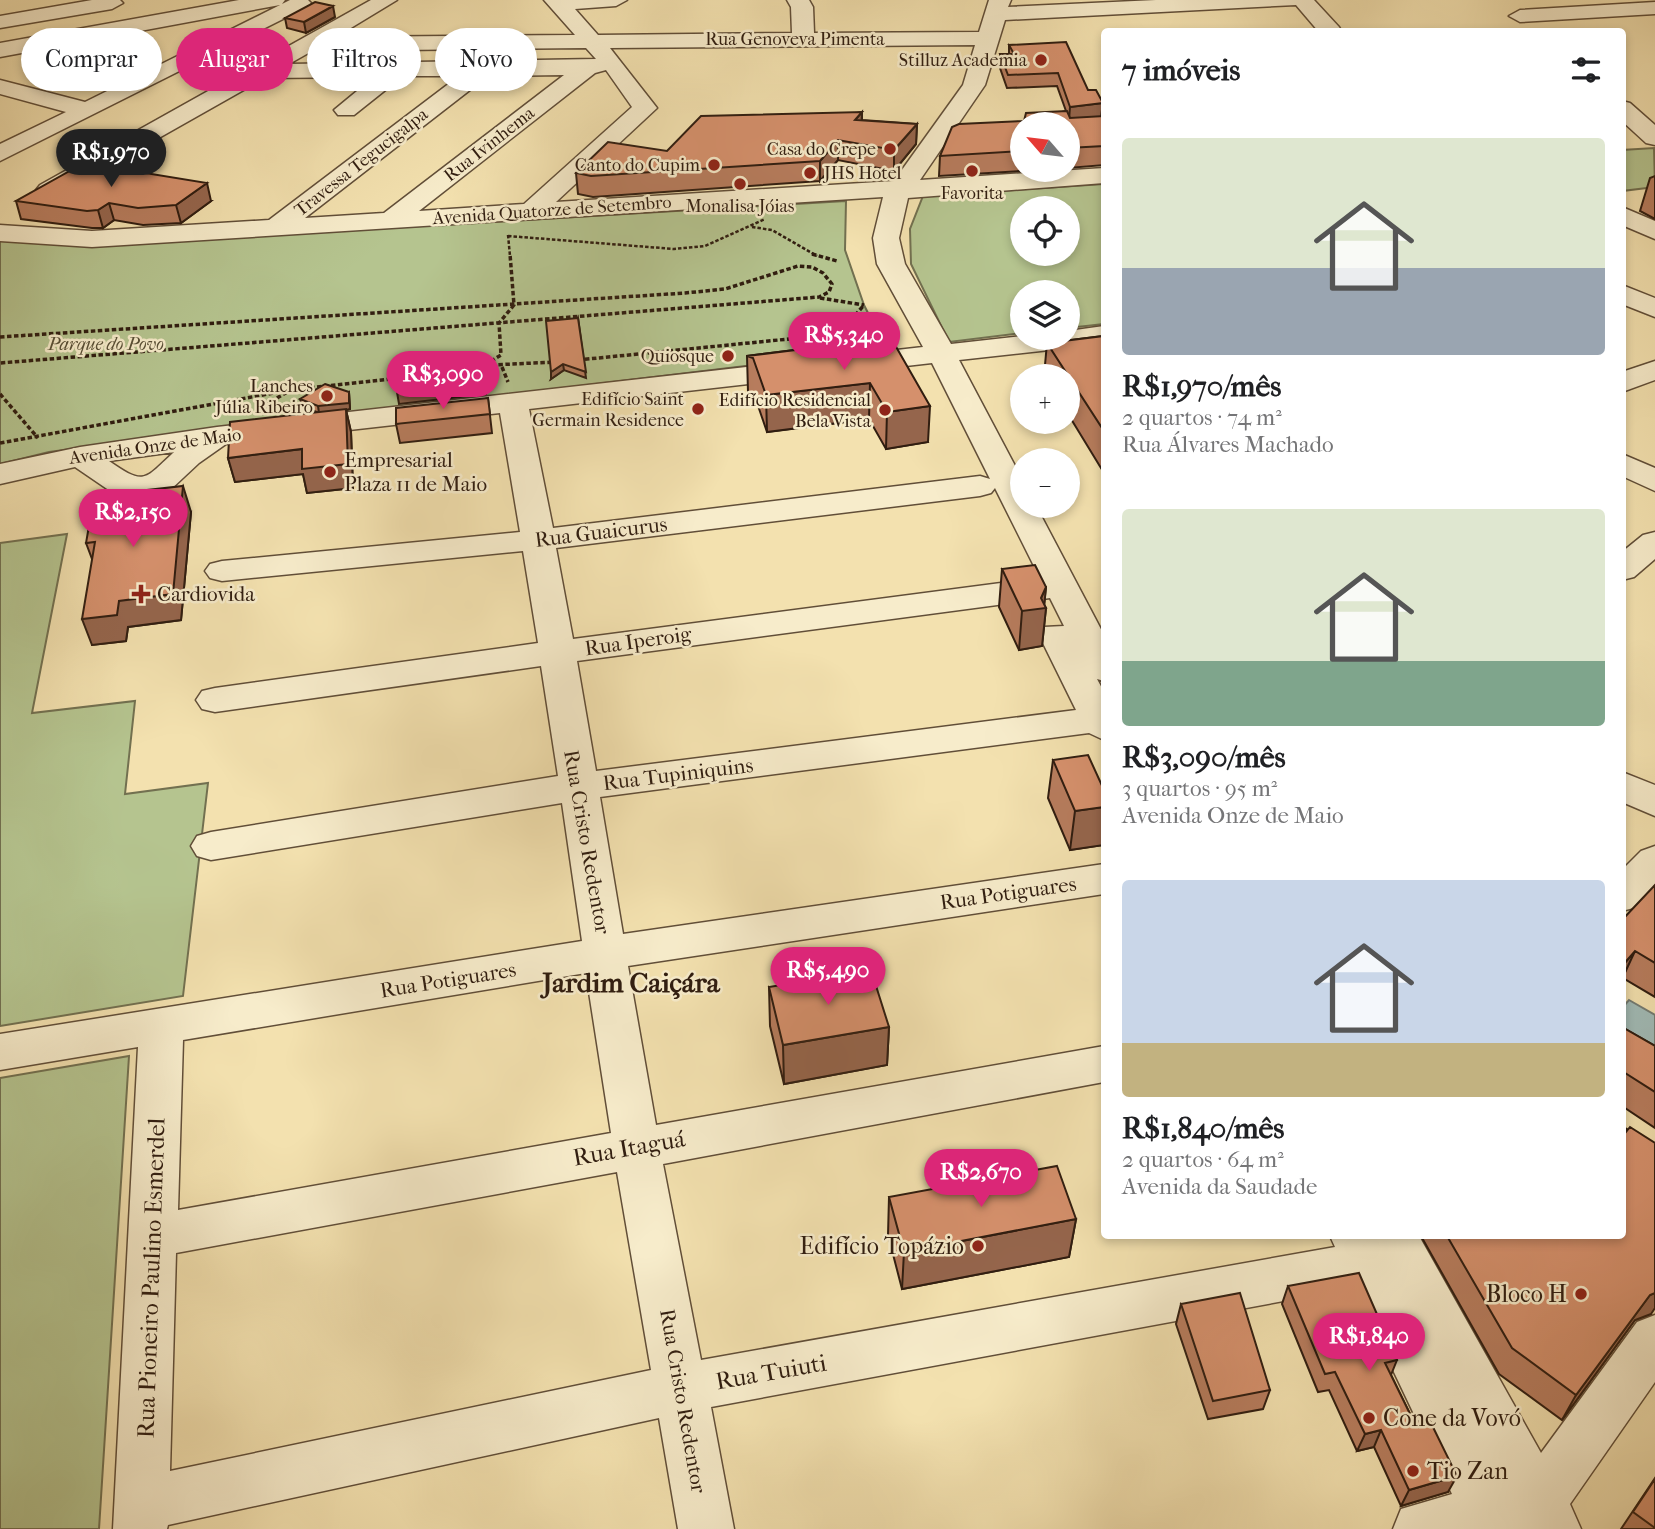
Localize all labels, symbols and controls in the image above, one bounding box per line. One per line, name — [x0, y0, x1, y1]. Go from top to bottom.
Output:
chip: Comprar — [21, 28, 162, 91]
chip: Alugar — [176, 28, 293, 91]
chip: Filtros — [307, 28, 421, 91]
chip: Novo — [435, 28, 537, 91]
street label: Rua Genoveva Pimenta — [705, 29, 885, 50]
place label: Stilluz Academia — [899, 50, 1028, 71]
icon: filters — [1567, 51, 1605, 89]
marker: Stilluz Academia — [1033, 52, 1049, 68]
text: 7 imóveis — [1122, 53, 1240, 88]
street label: Rua Ivinhema — [440, 102, 539, 186]
street label: Travessa Tegucigalpa — [290, 103, 433, 221]
north arrow — [1010, 112, 1080, 182]
map controls — [1010, 112, 1080, 518]
pin: R$1,970 — [46, 130, 176, 189]
text: R$1,970 — [72, 138, 150, 165]
place label: Casa do Crepe — [767, 139, 876, 160]
marker: Casa do Crepe — [882, 141, 898, 157]
place label: Canto do Cupim — [575, 155, 700, 176]
marker: Canto do Cupim — [706, 157, 722, 173]
place label: JHS Hotel — [822, 163, 901, 184]
marker: Favorita — [964, 163, 980, 179]
marker: JHS Hotel — [802, 165, 818, 181]
marker: Monalisa Jóias — [732, 176, 748, 192]
place label: Favorita — [941, 183, 1004, 204]
icon: home — [1301, 183, 1427, 309]
street label: Avenida Quatorze de Setembro — [431, 192, 672, 229]
place label: Monalisa Jóias — [686, 196, 795, 217]
button: locate — [1010, 196, 1080, 266]
button: layers — [1010, 280, 1080, 350]
pin: R$5,340 — [779, 312, 909, 372]
text: R$5,340 — [804, 321, 884, 348]
park label: Parque do Povo — [47, 334, 164, 355]
place label: Quiosque — [641, 346, 714, 367]
marker: Quiosque — [720, 348, 736, 364]
pin: R$3,090 — [378, 352, 508, 411]
text: R$3,090 — [403, 360, 483, 387]
button: + — [1010, 364, 1080, 434]
text: R$1,970/mês — [1122, 369, 1281, 404]
place label: Lanches Júlia Ribeiro — [213, 376, 313, 418]
marker: Lanches Júlia Ribeiro — [319, 388, 335, 404]
place label: Edifício Saint Germain Residence — [532, 389, 685, 431]
place label: Edifício Residencial Bela Vista — [718, 390, 872, 432]
marker: Edifício Saint Germain Residence — [690, 401, 706, 417]
marker: Edifício Residencial Bela Vista — [877, 402, 893, 418]
text: 2 quartos · 74 m² — [1122, 404, 1282, 431]
street label: Avenida Onze de Maio — [67, 424, 242, 469]
text: Rua Álvares Machado — [1122, 431, 1334, 458]
place label: Empresarial Plaza 11 de Maio — [344, 448, 487, 496]
button: − — [1010, 448, 1080, 518]
marker: Empresarial Plaza 11 de Maio — [322, 464, 338, 480]
pin: R$2,150 — [68, 490, 198, 549]
text: R$2,150 — [95, 498, 171, 525]
street label: Rua Guaicurus — [533, 512, 669, 552]
icon: home — [1301, 554, 1427, 680]
place label: Cardiovida — [157, 582, 255, 606]
marker: Cardiovida — [131, 584, 151, 604]
street label: Rua Iperoig — [583, 622, 694, 660]
text: R$3,090/mês — [1122, 740, 1286, 775]
street label: Rua Cristo Redentor — [559, 748, 615, 936]
street label: Rua Tupiniquins — [601, 753, 755, 795]
text: 3 quartos · 95 m² — [1122, 775, 1277, 802]
text: Avenida Onze de Maio — [1122, 802, 1344, 829]
street label: Rua Potiguares — [938, 872, 1078, 914]
icon: home — [1301, 925, 1427, 1051]
pin: R$5,490 — [763, 948, 893, 1007]
text: R$5,490 — [787, 956, 869, 983]
street label: Rua Potiguares — [378, 957, 518, 1003]
district label: Jardim Caiçára — [539, 966, 721, 1000]
text: R$1,840/mês — [1122, 1111, 1284, 1146]
street label: Rua Pioneiro Paulino Esmerdel — [131, 1117, 171, 1439]
street label: Rua Itaguá — [571, 1124, 688, 1172]
text: 2 quartos · 64 m² — [1122, 1146, 1284, 1173]
pin: R$2,670 — [916, 1150, 1046, 1209]
text: R$2,670 — [940, 1158, 1022, 1185]
text: Avenida da Saudade — [1122, 1173, 1317, 1200]
place label: Edifício Topázio — [800, 1232, 964, 1260]
marker: Edifício Topázio — [970, 1238, 986, 1254]
place label: Bloco H — [1486, 1280, 1567, 1308]
marker: Bloco H — [1573, 1286, 1589, 1302]
street label: Rua Cristo Redentor — [655, 1307, 711, 1495]
pin: R$1,840 — [1304, 1314, 1434, 1373]
text: R$1,840 — [1329, 1322, 1409, 1349]
street label: Rua Tuiuti — [713, 1348, 829, 1396]
place label: Cone da Vovó — [1383, 1404, 1521, 1432]
marker: Cone da Vovó — [1361, 1410, 1377, 1426]
place label: Tio Zan — [1427, 1457, 1508, 1485]
marker: Tio Zan — [1405, 1463, 1421, 1479]

